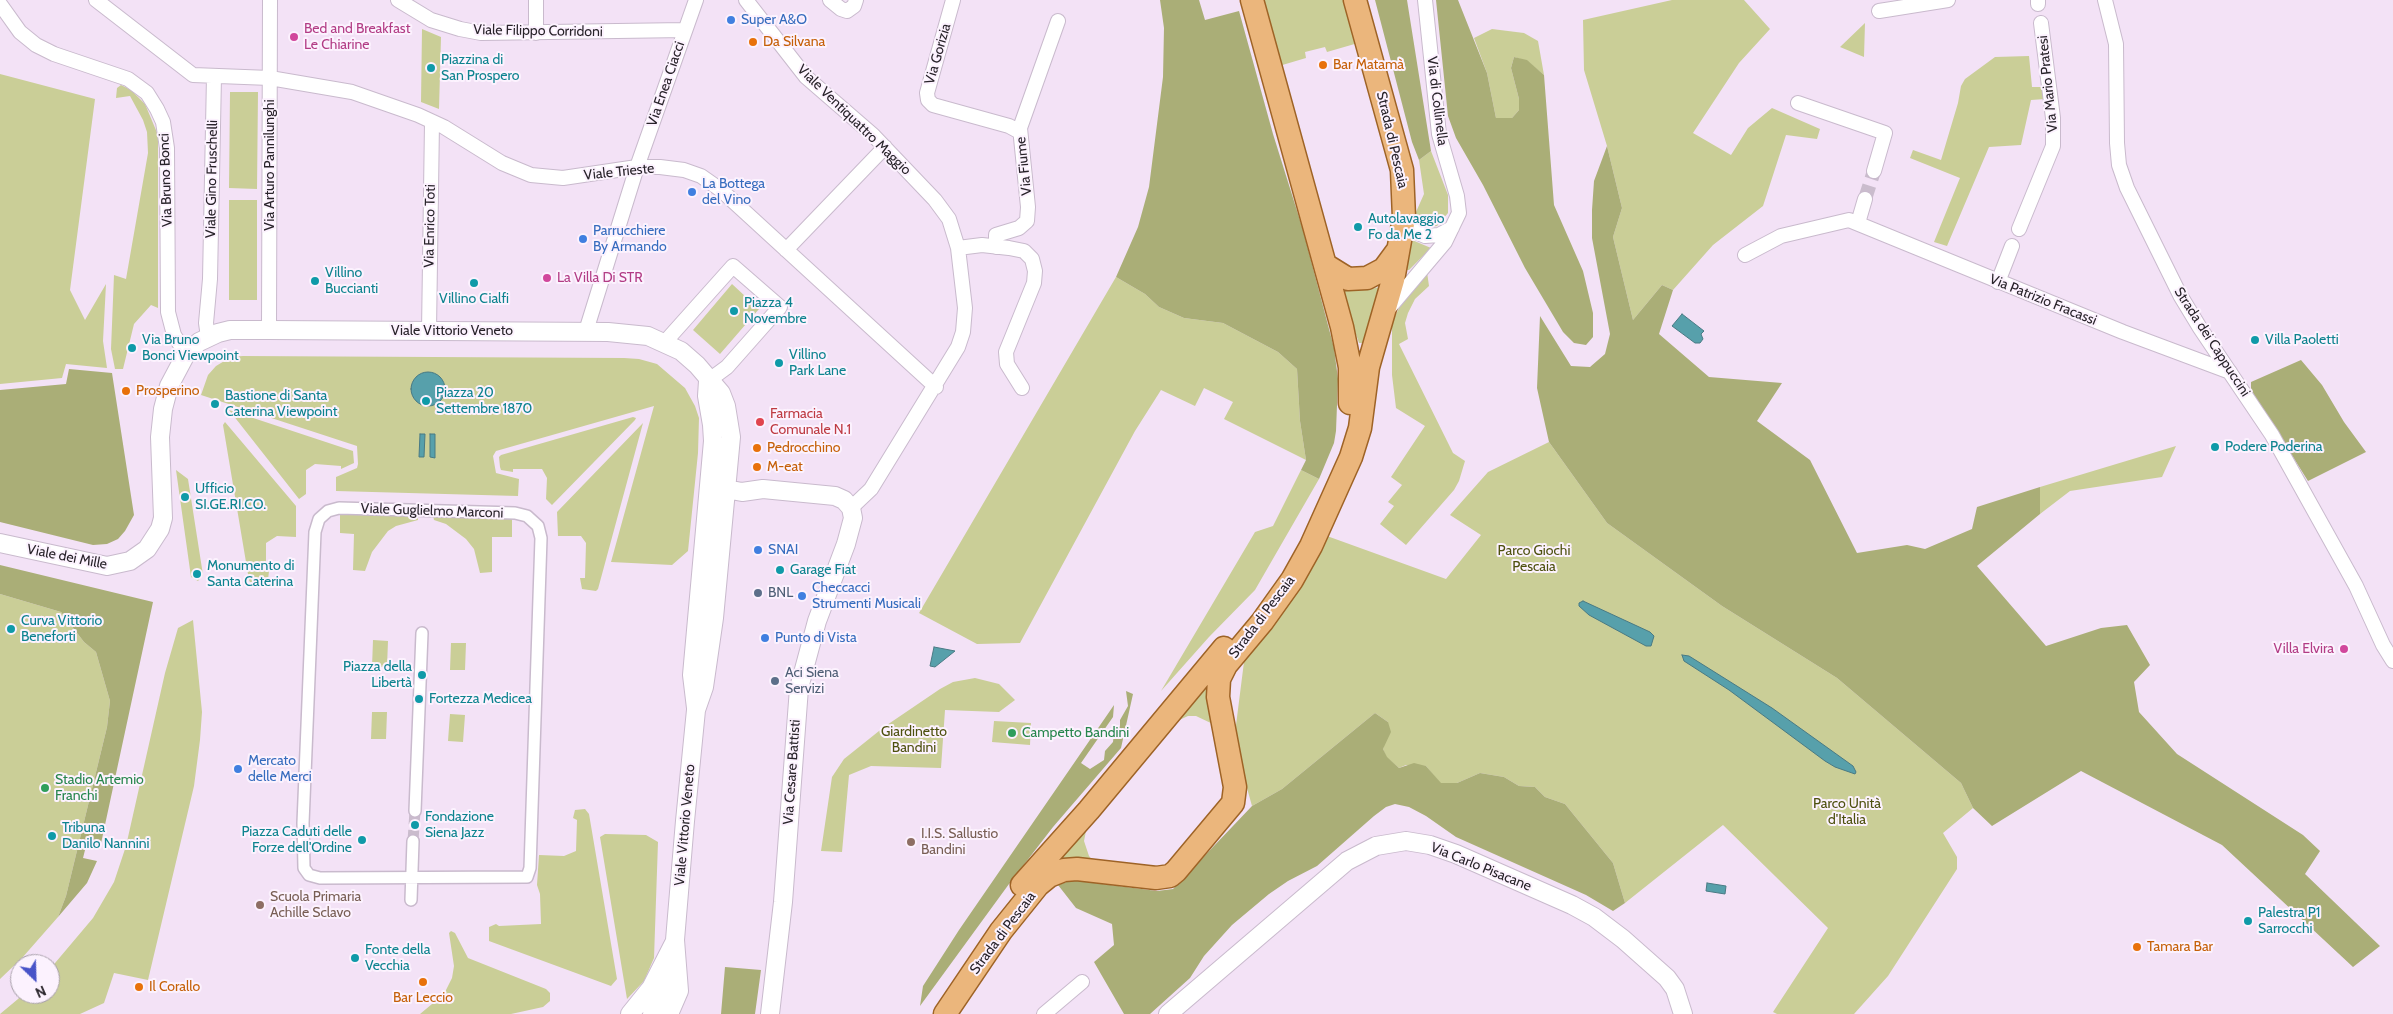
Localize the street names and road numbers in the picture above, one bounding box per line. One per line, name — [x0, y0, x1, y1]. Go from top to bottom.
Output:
street label: Viale Filippo Corridoni — [473, 21, 603, 41]
street label: Via Gorizia — [921, 22, 955, 86]
street label: Via Mario Pratesi — [2035, 35, 2061, 133]
street label: Via Enea Ciacci — [644, 39, 688, 129]
street label: Via di Collinella — [1423, 55, 1451, 147]
street label: Viale Ventiquattro Maggio — [794, 61, 914, 179]
street label: Strada di Pescaia — [1373, 90, 1411, 190]
street label: Via Arturo Pannilunghi — [262, 99, 278, 231]
street label: Viale Gino Fruschelli — [203, 120, 221, 238]
street label: Via Bruno Bonci — [156, 133, 176, 227]
street label: Via Fiume — [1013, 136, 1035, 196]
street label: Viale Trieste — [583, 160, 655, 184]
street label: Via Enrico Toti — [421, 184, 439, 268]
street label: Via Patrizio Fracassi — [1987, 271, 2099, 329]
street label: Strada dei Cappuccini — [2170, 284, 2254, 400]
street label: Viale Vittorio Veneto — [391, 323, 513, 339]
street label: Viale Guglielmo Marconi — [360, 500, 504, 522]
street label: Viale dei Mille — [25, 541, 109, 573]
street label: Strada di Pescaia — [1226, 572, 1298, 662]
street label: Via Cesare Battisti — [780, 719, 804, 825]
street label: Viale Vittorio Veneto — [671, 763, 699, 887]
street label: Via Carlo Pisacane — [1428, 839, 1534, 895]
street label: Strada di Pescaia — [967, 888, 1039, 978]

